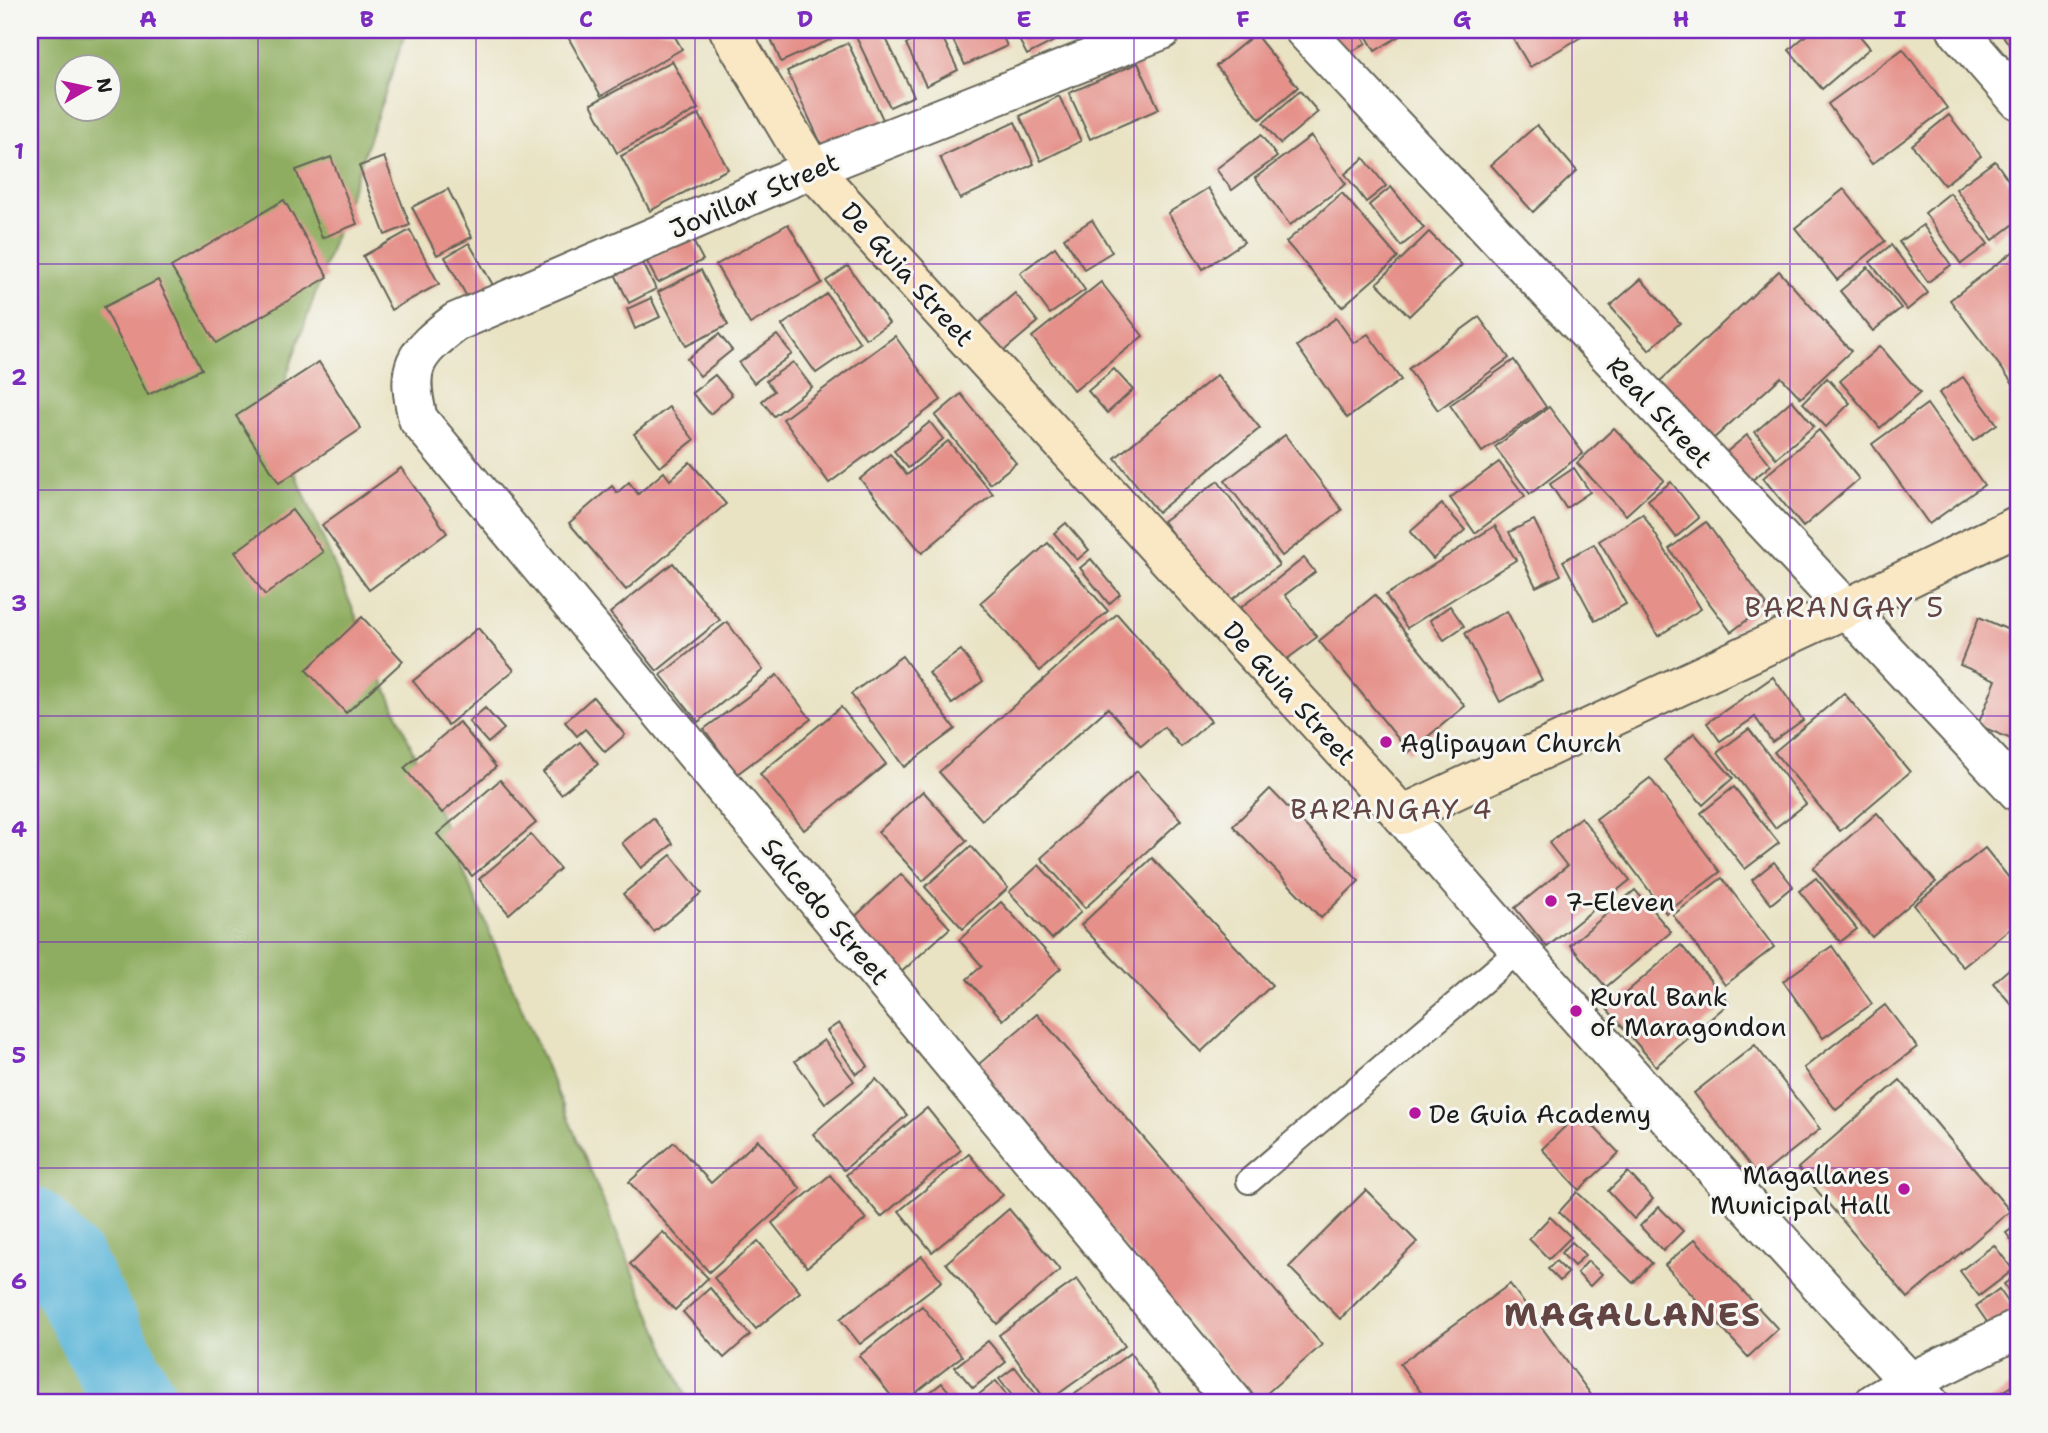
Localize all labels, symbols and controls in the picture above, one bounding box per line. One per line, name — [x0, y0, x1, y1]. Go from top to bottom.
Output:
text: A — [139, 4, 157, 34]
text: B — [360, 4, 374, 34]
text: C — [579, 4, 593, 34]
text: D — [797, 4, 813, 34]
text: E — [1016, 4, 1032, 34]
text: F — [1236, 4, 1250, 34]
text: G — [1453, 4, 1472, 34]
text: H — [1673, 4, 1689, 34]
text: I — [1894, 4, 1907, 34]
north arrow — [52, 52, 122, 122]
text: N — [91, 76, 118, 95]
text: 1 — [14, 136, 24, 166]
street label: Jovillar Street — [664, 144, 844, 246]
street label: De Guia Street — [834, 194, 982, 354]
street label: Real Street — [1599, 349, 1721, 475]
text: 2 — [11, 362, 27, 392]
text: 3 — [11, 588, 27, 618]
district label: BARANGAY 5 — [1745, 588, 1945, 626]
street label: De Guia Street — [1216, 613, 1364, 773]
place label: Aglipayan Church — [1400, 725, 1622, 760]
marker: Aglipayan Church — [1378, 734, 1394, 750]
district label: BARANGAY 4 — [1290, 790, 1494, 828]
text: 4 — [11, 814, 27, 844]
street label: Salcedo Street — [754, 830, 898, 992]
place label: 7-Eleven — [1565, 884, 1675, 919]
marker: 7-Eleven — [1543, 893, 1559, 909]
place label: Rural Bank of Maragondon — [1590, 979, 1786, 1044]
marker: Rural Bank of Maragondon — [1568, 1003, 1584, 1019]
text: 5 — [12, 1040, 26, 1070]
place label: De Guia Academy — [1429, 1096, 1651, 1131]
marker: De Guia Academy — [1407, 1105, 1423, 1121]
place label: Magallanes Municipal Hall — [1710, 1157, 1890, 1222]
marker: Magallanes Municipal Hall — [1896, 1181, 1912, 1197]
text: 6 — [11, 1266, 27, 1296]
district label: MAGALLANES — [1504, 1292, 1762, 1337]

